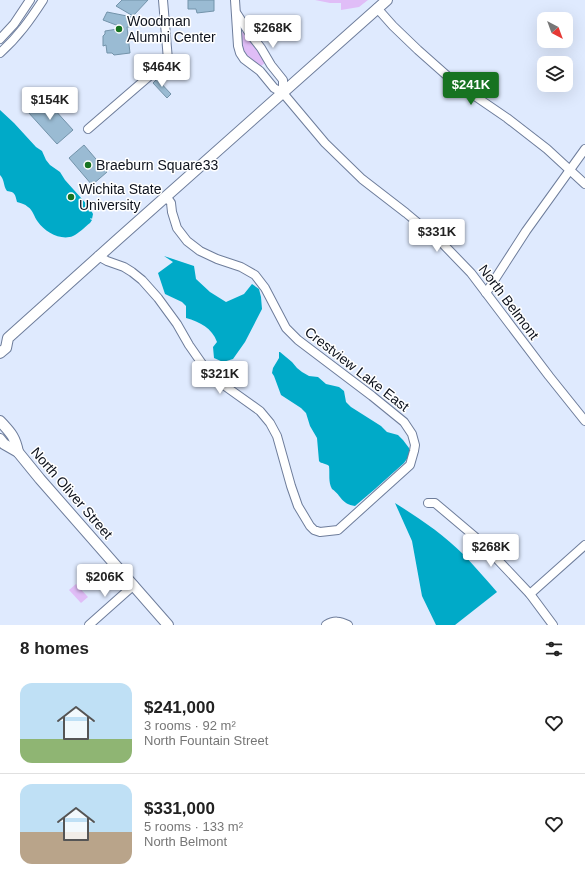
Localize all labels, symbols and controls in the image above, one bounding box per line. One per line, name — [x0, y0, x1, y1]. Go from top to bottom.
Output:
north arrow — [537, 12, 573, 48]
map controls — [537, 12, 573, 92]
place label: Woodman Alumni Center — [127, 13, 216, 45]
pin: $268K — [245, 15, 301, 49]
text: $268K — [254, 20, 292, 35]
marker: Woodman Alumni Center — [114, 24, 124, 34]
pin: $464K — [134, 54, 190, 88]
button: layers — [537, 56, 573, 92]
text: $464K — [143, 59, 181, 74]
pin: $241K — [443, 72, 499, 106]
text: $241K — [452, 77, 490, 92]
pin: $154K — [22, 87, 78, 121]
text: $154K — [31, 92, 69, 107]
place label: Braeburn Square33 — [96, 157, 218, 173]
marker: Braeburn Square33 — [83, 160, 93, 170]
place label: Wichita State University — [79, 181, 162, 213]
marker: Wichita State University — [66, 192, 76, 202]
pin: $331K — [409, 219, 465, 253]
text: $331K — [418, 224, 456, 239]
street label: North Belmont — [476, 261, 542, 343]
street label: Crestview Lake East — [302, 323, 412, 415]
pin: $321K — [192, 361, 248, 395]
text: $321K — [201, 366, 239, 381]
street label: North Oliver Street — [28, 444, 116, 542]
pin: $268K — [463, 534, 519, 568]
text: $268K — [472, 539, 510, 554]
pin: $206K — [77, 564, 133, 598]
text: $206K — [86, 569, 124, 584]
icon: filters — [543, 638, 565, 660]
text: 8 homes — [20, 639, 89, 658]
text: $241,000 — [144, 698, 215, 717]
icon: home — [52, 699, 100, 747]
icon: heart — [543, 712, 565, 734]
text: 3 rooms · 92 m² — [144, 718, 236, 733]
text: North Fountain Street — [144, 733, 268, 748]
text: $331,000 — [144, 799, 215, 818]
icon: home — [52, 800, 100, 848]
icon: heart — [543, 813, 565, 835]
text: 5 rooms · 133 m² — [144, 819, 243, 834]
text: North Belmont — [144, 834, 227, 849]

